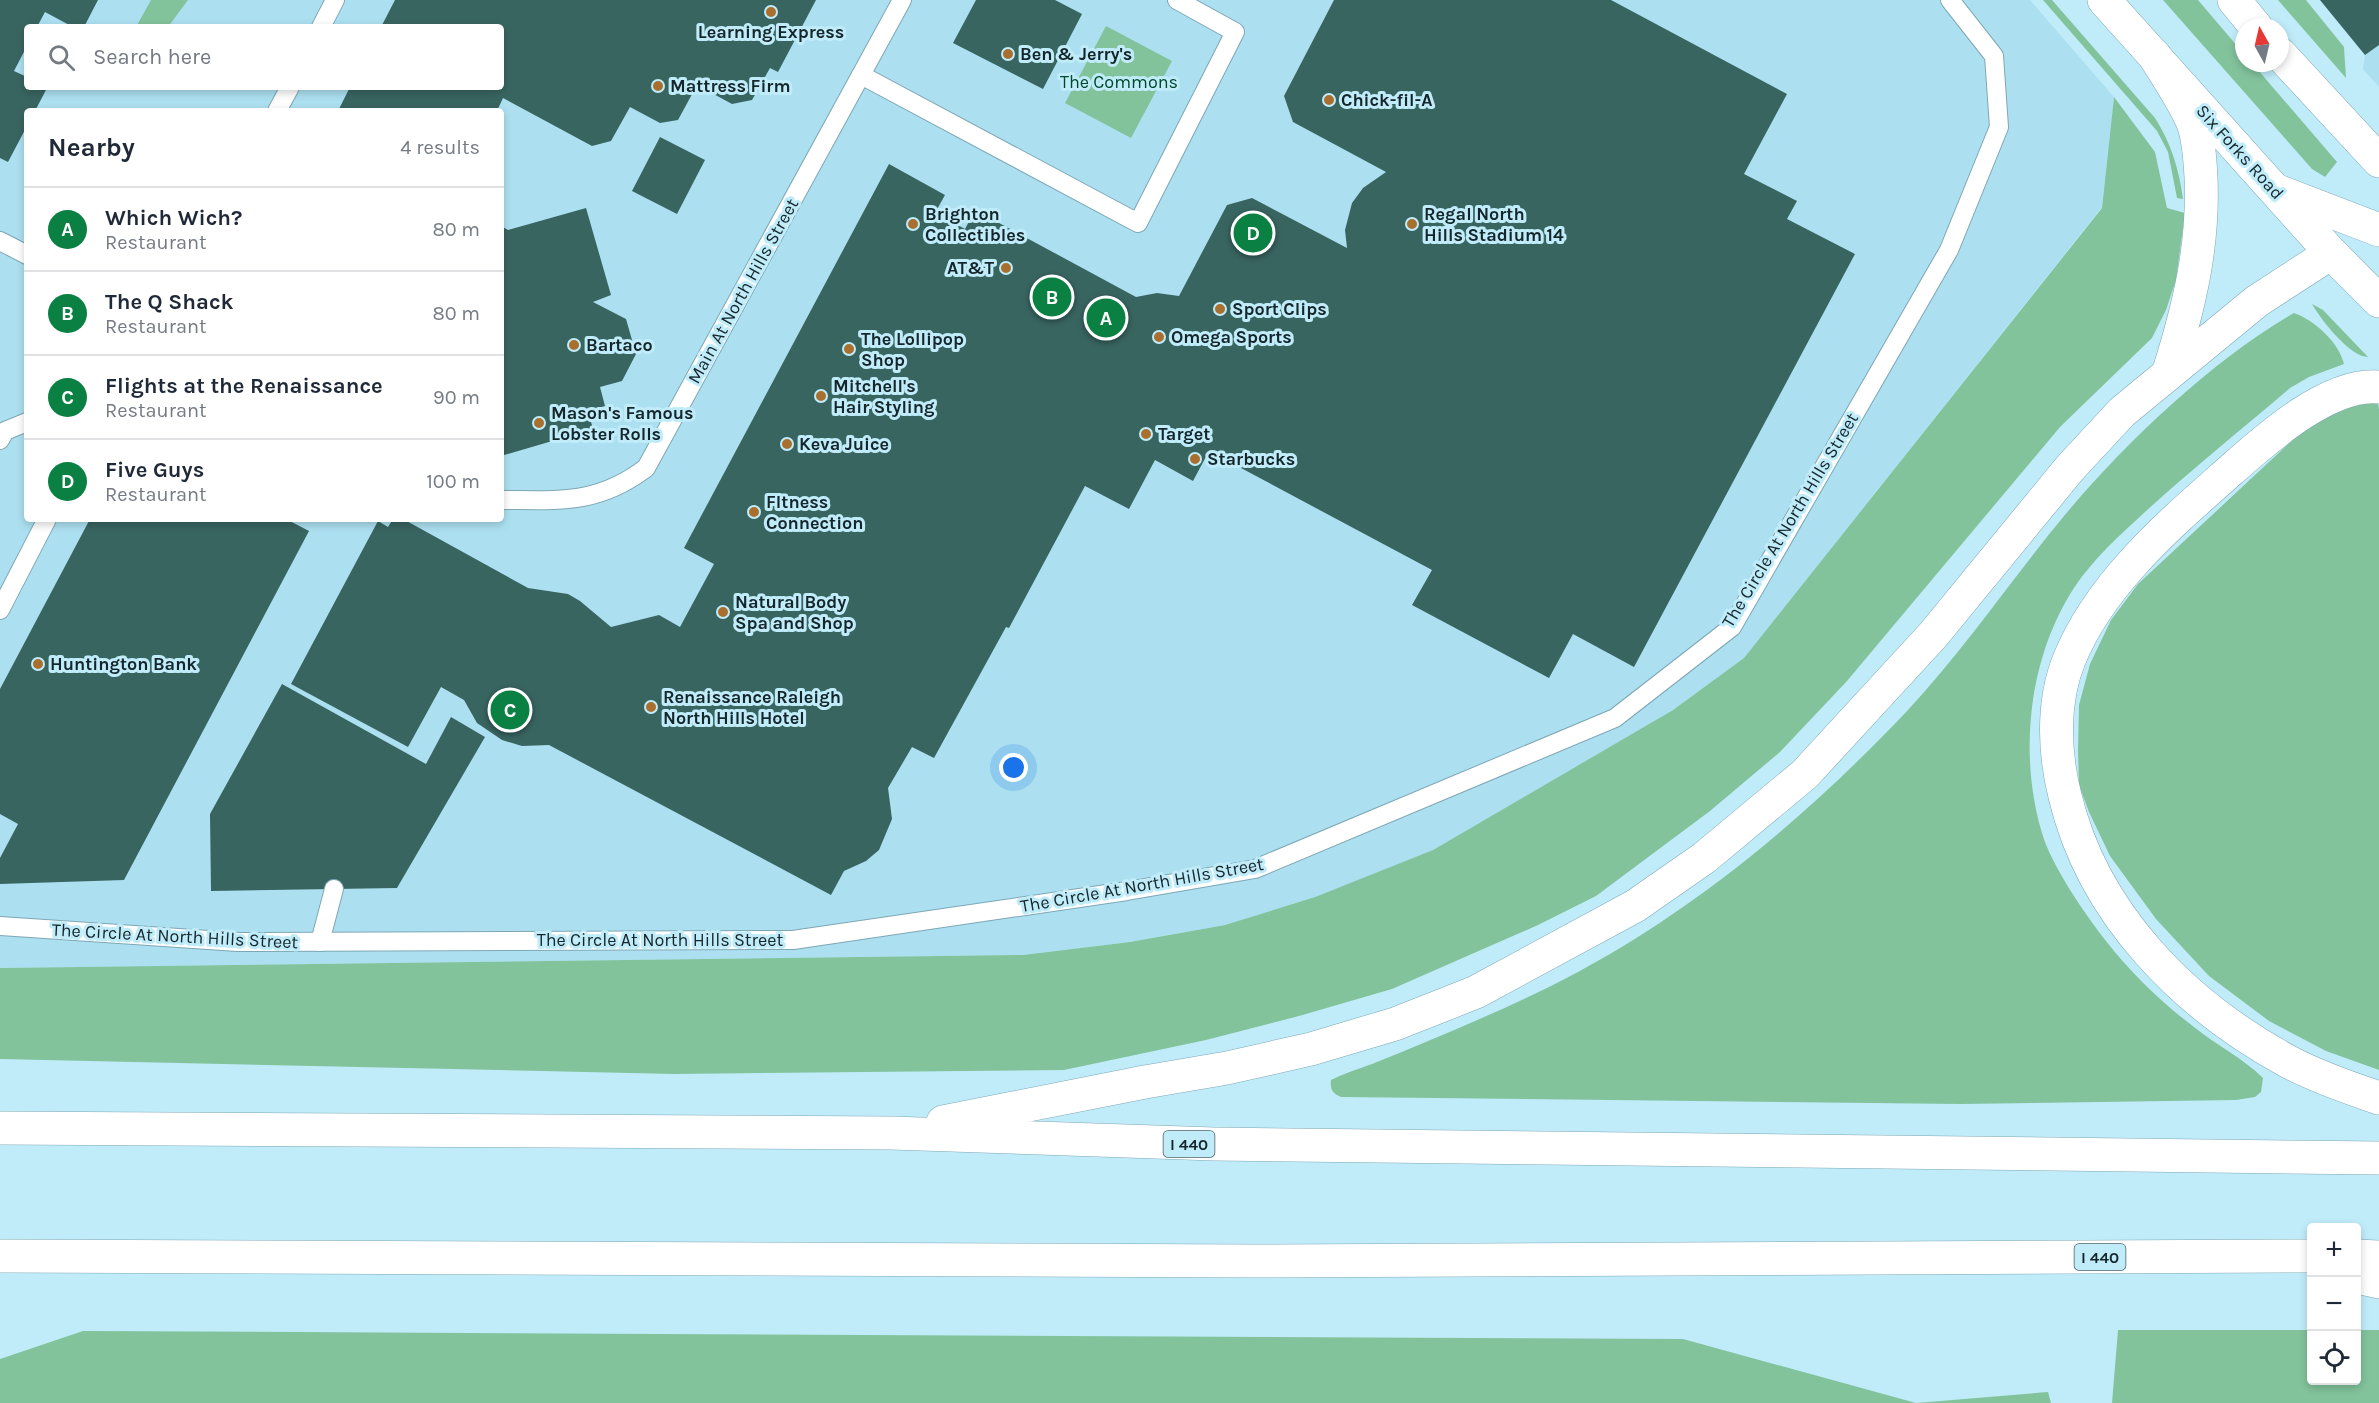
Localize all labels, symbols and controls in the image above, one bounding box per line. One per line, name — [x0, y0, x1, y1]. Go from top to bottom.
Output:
marker: Learning Express — [764, 5, 778, 19]
north arrow — [2235, 18, 2289, 72]
place label: Learning Express — [698, 21, 844, 43]
search box — [24, 24, 504, 90]
icon: search — [45, 41, 78, 74]
place label: Ben & Jerry's — [1020, 43, 1132, 65]
text: Search here — [93, 44, 211, 70]
marker: Ben & Jerry's — [1001, 47, 1015, 61]
park label: The Commons — [1060, 71, 1178, 93]
place label: Mattress Firm — [670, 75, 791, 97]
marker: Mattress Firm — [651, 79, 665, 93]
place label: Chick-fil-A — [1341, 89, 1432, 111]
marker: Chick-fil-A — [1322, 93, 1336, 107]
street label: Six Forks Road — [2192, 100, 2288, 204]
text: Nearby — [48, 132, 135, 163]
text: 4 results — [400, 136, 480, 159]
street label: Main At North Hills Street — [683, 194, 803, 387]
place label: Brighton Collectibles — [925, 203, 1025, 246]
place label: Regal North Hills Stadium 14 — [1424, 203, 1564, 246]
text: Which Wich? — [105, 205, 242, 231]
pin: D — [1234, 210, 1272, 256]
marker: Brighton Collectibles — [906, 217, 920, 231]
marker: Regal North Hills Stadium 14 — [1405, 217, 1419, 231]
text: A — [61, 218, 74, 241]
text: 80 m — [432, 218, 480, 241]
text: Restaurant — [105, 231, 207, 254]
place label: AT&T — [947, 257, 994, 279]
marker: AT&T — [999, 261, 1013, 275]
pin: B — [1032, 274, 1072, 320]
text: The Q Shack — [105, 289, 234, 315]
pin: A — [1086, 296, 1126, 340]
place label: Sport Clips — [1232, 298, 1327, 320]
text: B — [61, 302, 74, 325]
text: 80 m — [432, 302, 480, 325]
marker: Sport Clips — [1213, 302, 1227, 316]
text: Restaurant — [105, 315, 207, 338]
place label: Omega Sports — [1171, 326, 1292, 348]
place label: The Lollipop Shop — [861, 328, 964, 371]
marker: Omega Sports — [1152, 330, 1166, 344]
place label: Bartaco — [586, 334, 653, 356]
marker: Bartaco — [567, 338, 581, 352]
marker: The Lollipop Shop — [842, 342, 856, 356]
text: Flights at the Renaissance — [105, 373, 383, 399]
place label: Mitchell's Hair Styling — [833, 375, 935, 418]
text: C — [61, 386, 74, 409]
text: 90 m — [433, 386, 480, 409]
marker: Mitchell's Hair Styling — [814, 389, 828, 403]
text: Restaurant — [105, 399, 207, 422]
place label: Mason's Famous Lobster Rolls — [551, 402, 693, 445]
street label: The Circle At North Hills Street — [1717, 408, 1863, 631]
marker: Mason's Famous Lobster Rolls — [532, 416, 546, 430]
place label: Target — [1158, 423, 1210, 445]
marker: Target — [1139, 427, 1153, 441]
place label: Keva Juice — [799, 433, 889, 455]
marker: Keva Juice — [780, 437, 794, 451]
place label: Starbucks — [1207, 448, 1295, 470]
marker: Starbucks — [1188, 452, 1202, 466]
text: Five Guys — [105, 457, 204, 483]
text: D — [61, 470, 74, 493]
text: 100 m — [426, 470, 480, 493]
text: Restaurant — [105, 483, 207, 506]
place label: FItness Connection — [766, 491, 864, 534]
marker: FItness Connection — [747, 505, 761, 519]
place label: Natural Body Spa and Shop — [735, 591, 854, 634]
marker: Natural Body Spa and Shop — [716, 605, 730, 619]
place label: Huntington Bank — [50, 653, 197, 675]
marker: Huntington Bank — [31, 657, 45, 671]
place label: Renaissance Raleigh North Hills Hotel — [663, 686, 841, 729]
pin: C — [490, 688, 530, 732]
marker: Renaissance Raleigh North Hills Hotel — [644, 700, 658, 714]
your location — [999, 753, 1028, 782]
street label: The Circle At North Hills Street — [1019, 853, 1266, 917]
street label: The Circle At North Hills Street — [51, 919, 299, 953]
street label: The Circle At North Hills Street — [537, 929, 784, 951]
road number: I 440 — [1164, 1131, 1214, 1157]
map controls — [2307, 1223, 2361, 1385]
button: + — [2307, 1223, 2361, 1277]
road number: I 440 — [2074, 1244, 2126, 1270]
button: − — [2307, 1277, 2361, 1331]
button: locate — [2307, 1331, 2361, 1385]

